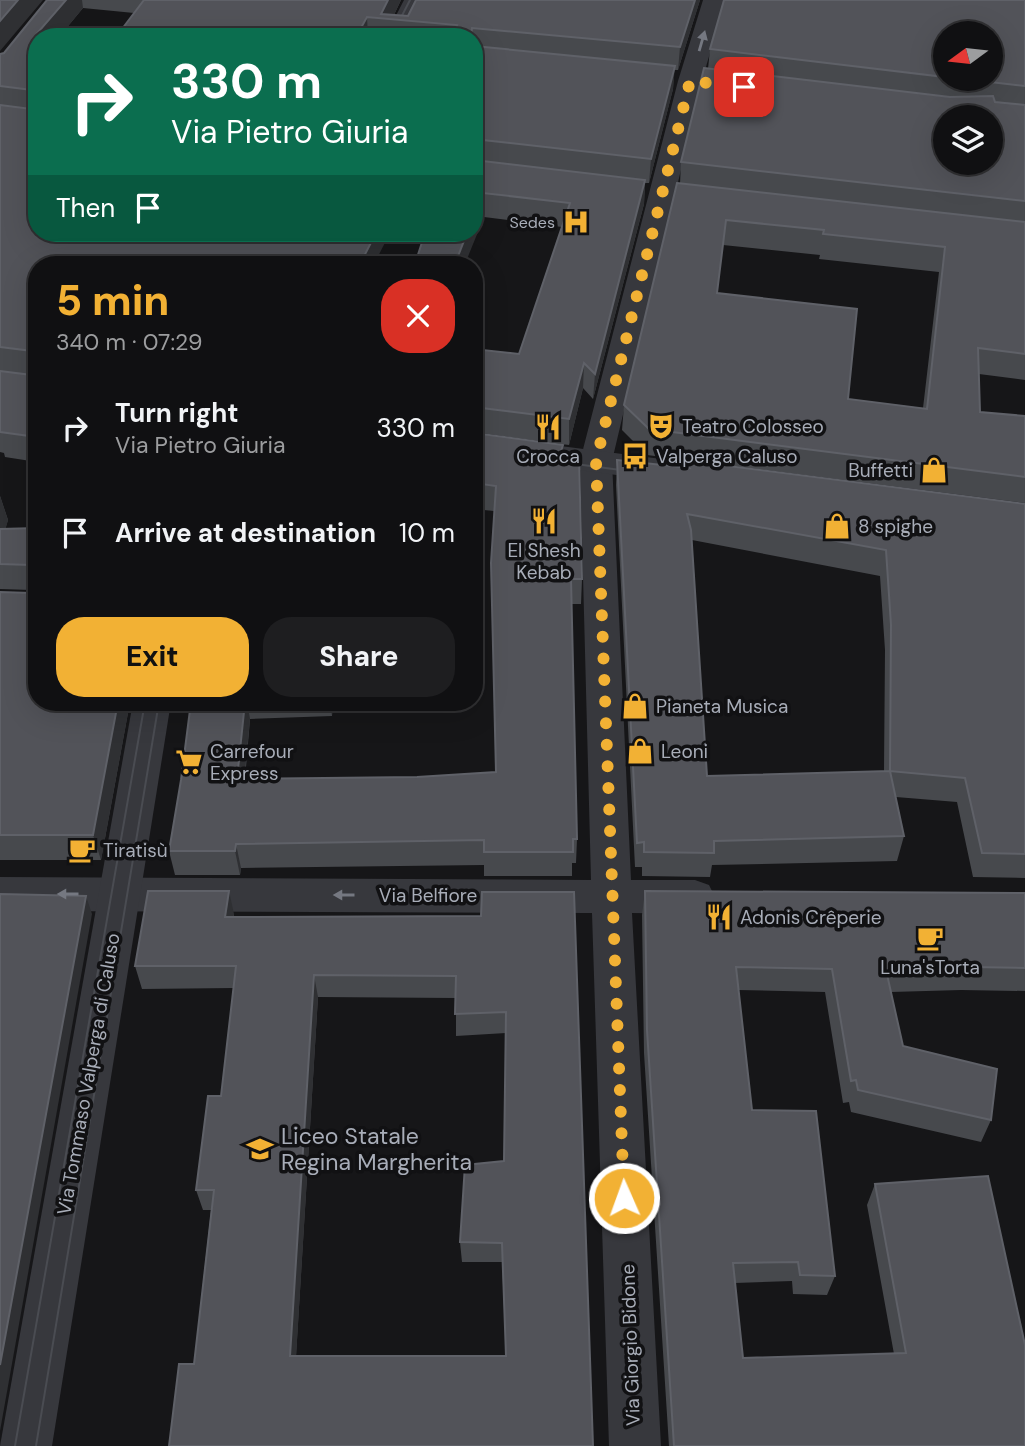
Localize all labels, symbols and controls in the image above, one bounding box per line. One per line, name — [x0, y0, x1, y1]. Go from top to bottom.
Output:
north arrow — [933, 21, 1003, 91]
map controls — [933, 21, 1003, 175]
one-way arrow — [698, 30, 708, 51]
text: 330 m — [171, 49, 322, 113]
icon: right — [56, 56, 147, 147]
pin — [714, 57, 774, 117]
icon: arrive — [725, 68, 763, 106]
button: layers — [933, 105, 1003, 175]
text: Via Pietro Giuria — [171, 111, 408, 153]
icon: arrive — [129, 189, 167, 227]
text: Then — [56, 191, 115, 225]
hospital icon: Sedes — [561, 207, 591, 237]
place label: Sedes — [509, 212, 555, 233]
text: 5 min — [56, 273, 169, 328]
button: close — [381, 279, 455, 353]
text: 340 m · 07:29 — [56, 327, 203, 357]
text: Turn right — [115, 396, 239, 430]
icon: right — [56, 409, 94, 447]
text: 330 m — [376, 411, 455, 445]
theatre icon: Teatro Colosseo — [646, 411, 676, 441]
restaurant icon: Crocca — [533, 412, 563, 442]
place label: Teatro Colosseo — [682, 414, 824, 439]
text: Via Pietro Giuria — [115, 430, 286, 460]
bus stop icon: Valperga Caluso — [620, 441, 650, 471]
place label: Crocca — [516, 444, 580, 469]
place label: Valperga Caluso — [656, 444, 798, 469]
shop icon: Buffetti — [919, 455, 949, 485]
place label: Buffetti — [848, 458, 913, 483]
restaurant icon: El Shesh Kebab — [529, 506, 559, 536]
shop icon: 8 spighe — [822, 511, 852, 541]
icon: arrive — [56, 514, 94, 552]
place label: 8 spighe — [858, 514, 933, 539]
text: Arrive at destination — [115, 516, 376, 550]
text: 10 m — [399, 516, 455, 550]
place label: El Shesh Kebab — [507, 538, 581, 585]
button: Exit — [56, 617, 249, 697]
button: Share — [263, 617, 455, 697]
shop icon: Pianeta Musica — [620, 691, 650, 721]
place label: Pianeta Musica — [656, 694, 788, 719]
shop icon: Leoni — [625, 736, 655, 766]
place label: Carrefour Express — [210, 739, 294, 786]
place label: Leoni — [661, 739, 708, 764]
supermarket icon: Carrefour Express — [174, 747, 204, 777]
cafe icon: Tiratisù — [67, 835, 97, 865]
place label: Tiratisù — [103, 838, 168, 863]
street label: Via Belfiore — [379, 883, 477, 908]
one-way arrow — [57, 888, 79, 900]
one-way arrow — [333, 889, 355, 901]
restaurant icon: Adonis Crêperie — [704, 902, 734, 932]
place label: Adonis Crêperie — [740, 905, 882, 930]
cafe icon: Luna'sTorta — [915, 923, 945, 953]
street label: Via Tommaso Valperga di Caluso — [51, 931, 126, 1217]
place label: Luna'sTorta — [880, 955, 980, 980]
place label: Liceo Statale Regina Margherita — [281, 1121, 472, 1177]
school or university icon: Liceo Statale Regina Margherita — [245, 1134, 275, 1164]
position arrow — [587, 1161, 661, 1235]
street label: Via Giorgio Bidone — [615, 1264, 646, 1426]

